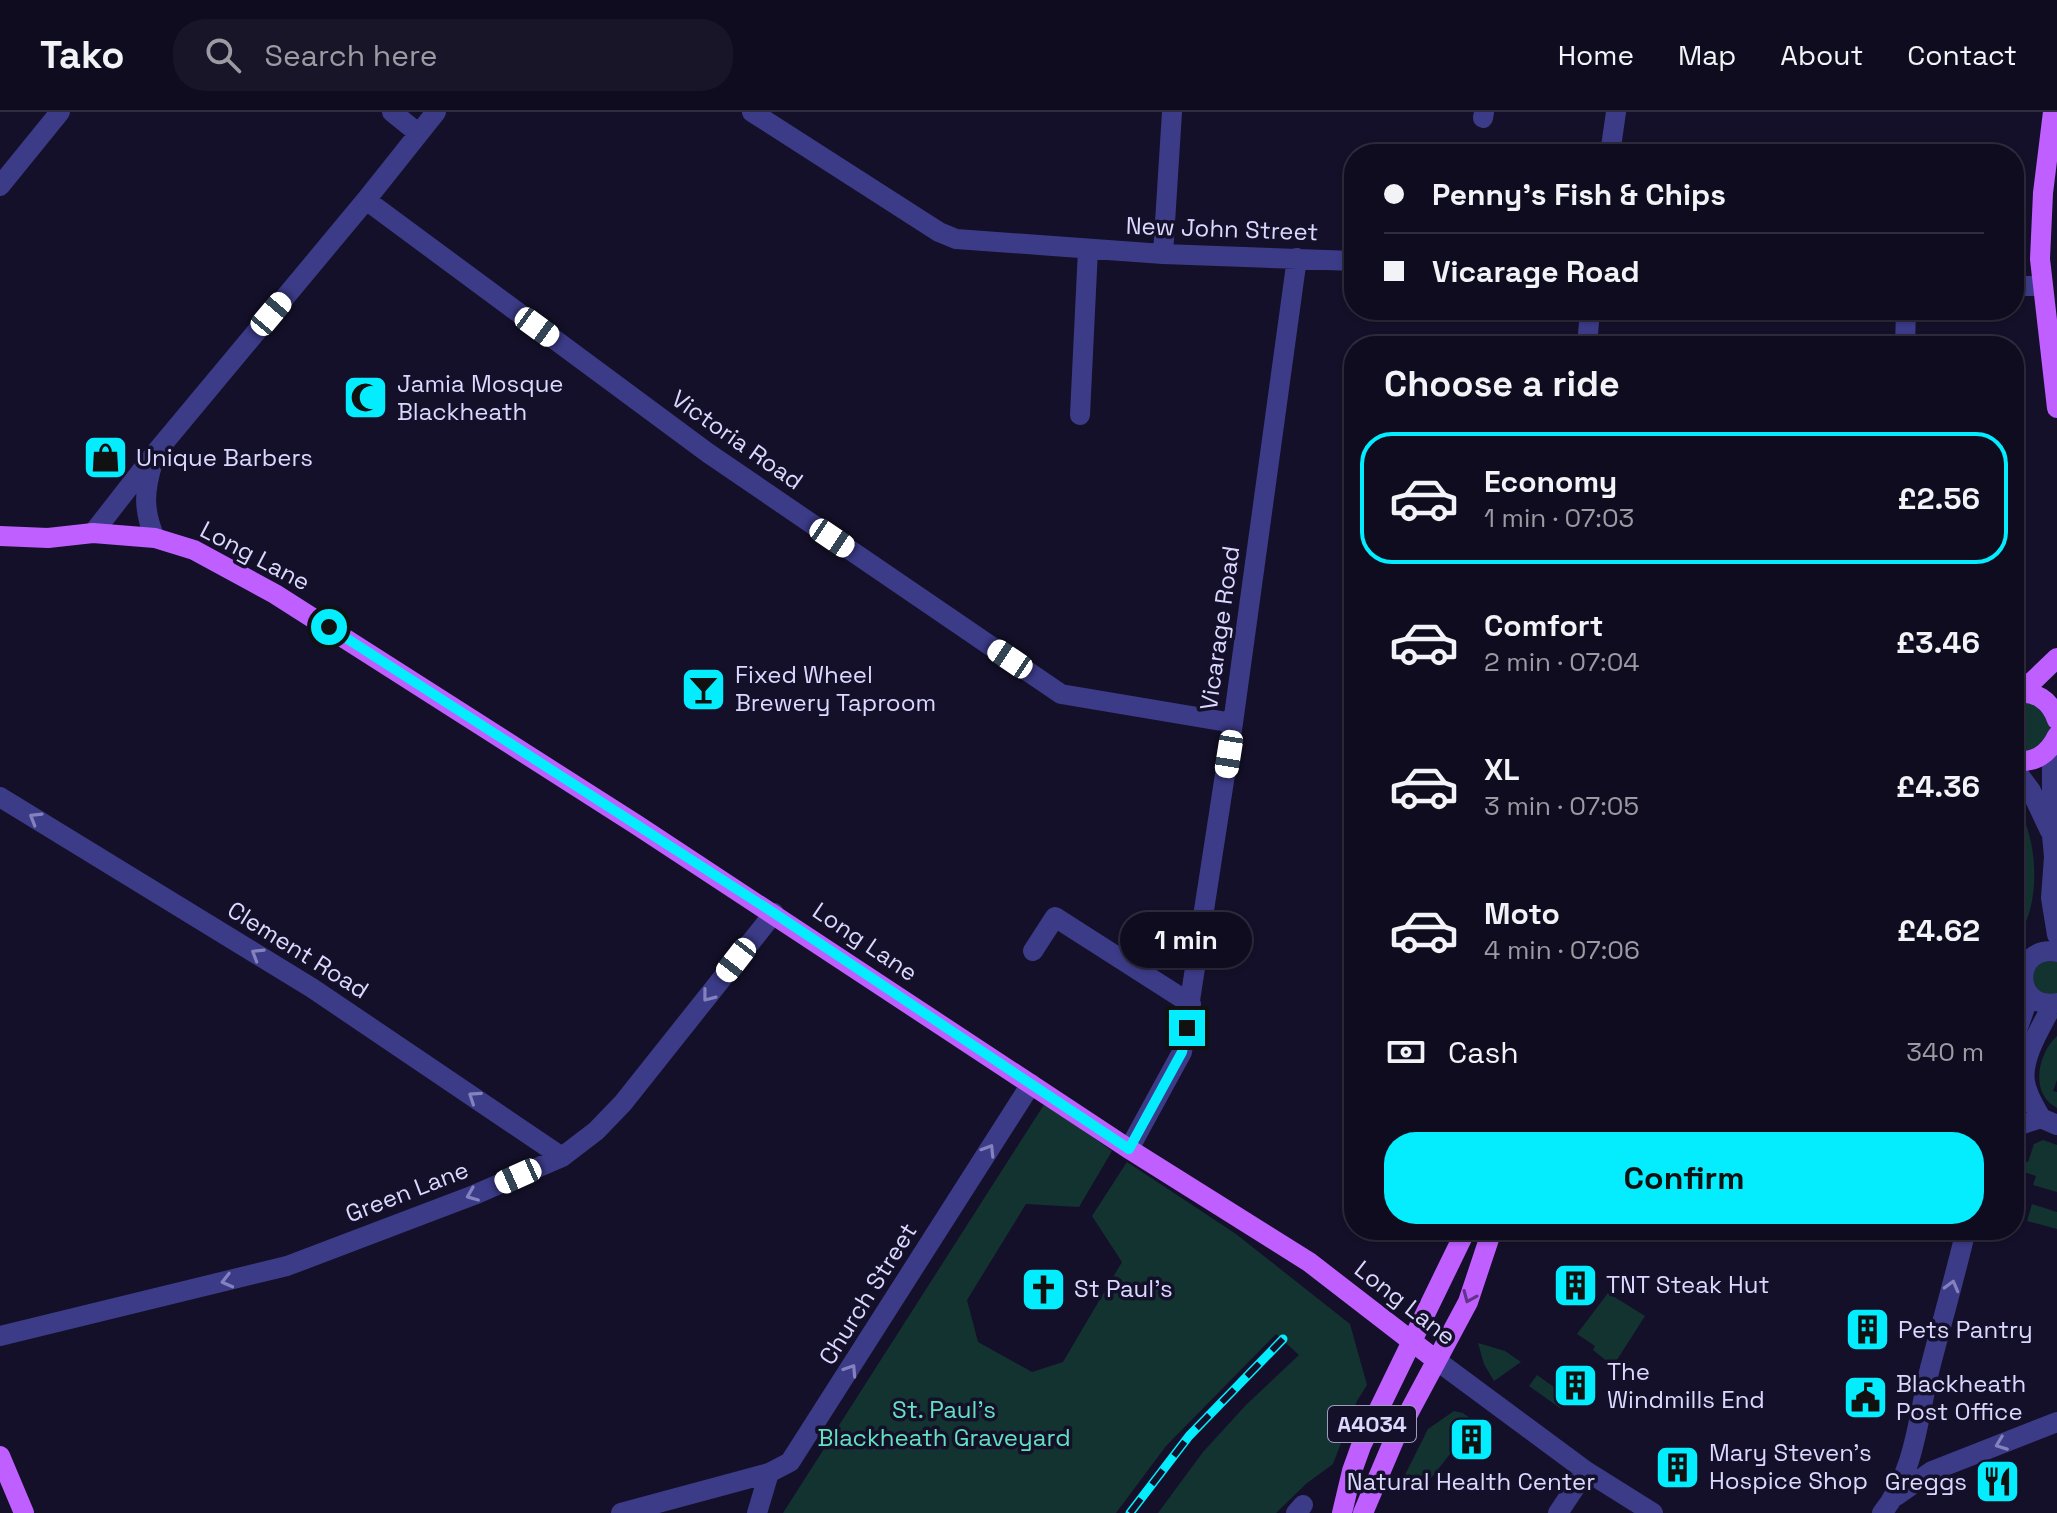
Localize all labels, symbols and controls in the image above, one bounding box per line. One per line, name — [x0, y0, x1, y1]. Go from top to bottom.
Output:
search box — [173, 19, 733, 91]
text: Tako — [40, 31, 125, 79]
icon: search — [201, 33, 245, 77]
text: Search here — [265, 36, 437, 75]
text: Home — [1558, 37, 1634, 73]
text: Map — [1678, 37, 1736, 73]
text: About — [1780, 37, 1863, 73]
text: Contact — [1907, 37, 2017, 73]
text: Penny's Fish & Chips — [1432, 175, 1726, 214]
street label: New John Street — [1125, 210, 1319, 247]
text: Vicarage Road — [1432, 252, 1640, 291]
car — [246, 288, 296, 340]
car — [511, 303, 563, 351]
text: Choose a ride — [1384, 361, 1620, 407]
place label: Jamia Mosque Blackheath — [397, 368, 564, 427]
mosque icon: Jamia Mosque Blackheath — [342, 374, 390, 422]
street label: Victoria Road — [665, 383, 809, 496]
shop icon: Unique Barbers — [81, 434, 129, 482]
place label: Unique Barbers — [136, 442, 313, 473]
icon: car — [1388, 462, 1460, 534]
text: Economy — [1484, 462, 1617, 501]
text: £2.56 — [1898, 479, 1980, 518]
text: 1 min · 07:03 — [1484, 501, 1634, 535]
street label: Long Lane — [195, 514, 315, 597]
car — [805, 515, 859, 561]
street label: Vicarage Road — [1193, 544, 1246, 712]
icon: car — [1388, 606, 1460, 678]
text: Comfort — [1484, 606, 1603, 645]
route start — [311, 609, 347, 645]
text: £3.46 — [1896, 623, 1980, 662]
car — [983, 636, 1037, 682]
text: 2 min · 07:04 — [1484, 645, 1640, 679]
place label: Fixed Wheel Brewery Taproom — [735, 659, 936, 718]
bar icon: Fixed Wheel Brewery Taproom — [680, 665, 728, 713]
car — [1213, 728, 1245, 780]
icon: car — [1388, 750, 1460, 822]
text: XL — [1484, 750, 1520, 789]
text: £4.36 — [1896, 767, 1980, 806]
text: 3 min · 07:05 — [1484, 789, 1639, 823]
one-way arrow — [29, 813, 44, 828]
street label: Clement Road — [222, 894, 375, 1005]
icon: car — [1388, 894, 1460, 966]
text: Moto — [1484, 894, 1560, 933]
street label: Long Lane — [807, 895, 924, 988]
text: £4.62 — [1897, 911, 1980, 950]
callout: 1 min — [1121, 912, 1253, 968]
text: 1 min — [1154, 923, 1218, 957]
text: 4 min · 07:06 — [1484, 933, 1640, 967]
car — [712, 934, 760, 986]
one-way arrow — [251, 949, 266, 964]
one-way arrow — [703, 987, 718, 1001]
route end — [1169, 1010, 1205, 1046]
icon: cash — [1384, 1030, 1428, 1074]
text: Cash — [1448, 1033, 1519, 1072]
text: 340 m — [1906, 1035, 1984, 1069]
one-way arrow — [468, 1092, 483, 1107]
button: Confirm — [1384, 1132, 1984, 1224]
one-way arrow — [980, 1144, 995, 1159]
street label: Green Lane — [341, 1154, 473, 1229]
car — [491, 1155, 545, 1197]
one-way arrow — [466, 1185, 480, 1202]
street label: Church Street — [812, 1217, 924, 1371]
street label: Long Lane — [1348, 1253, 1462, 1352]
building icon: TNT Steak Hut — [1551, 1261, 1599, 1309]
church icon: St Paul's — [1019, 1265, 1067, 1313]
place label: TNT Steak Hut — [1606, 1269, 1770, 1300]
one-way arrow — [221, 1272, 234, 1289]
place label: St Paul's — [1074, 1273, 1173, 1304]
one-way arrow — [1943, 1279, 1960, 1293]
one-way arrow — [1462, 1289, 1478, 1303]
building icon: Pets Pantry — [1843, 1306, 1891, 1354]
place label: Pets Pantry — [1898, 1314, 2033, 1345]
place label: The Windmills End — [1607, 1356, 1765, 1415]
building icon: The Windmills End — [1552, 1362, 1600, 1410]
one-way arrow — [841, 1364, 856, 1378]
place label: Blackheath Post Office — [1896, 1368, 2026, 1427]
public building icon: Blackheath Post Office — [1841, 1374, 1889, 1422]
park label: St. Paul's Blackheath Graveyard — [817, 1394, 1071, 1453]
road number: A4034 — [1328, 1406, 1416, 1442]
building icon: Natural Health Center — [1447, 1416, 1495, 1464]
one-way arrow — [1995, 1434, 2009, 1451]
place label: Mary Steven's Hospice Shop — [1709, 1437, 1872, 1496]
building icon: Mary Steven's Hospice Shop — [1654, 1443, 1702, 1491]
restaurant icon: Greggs — [1974, 1458, 2022, 1506]
place label: Natural Health Center — [1347, 1466, 1595, 1497]
place label: Greggs — [1885, 1466, 1967, 1497]

